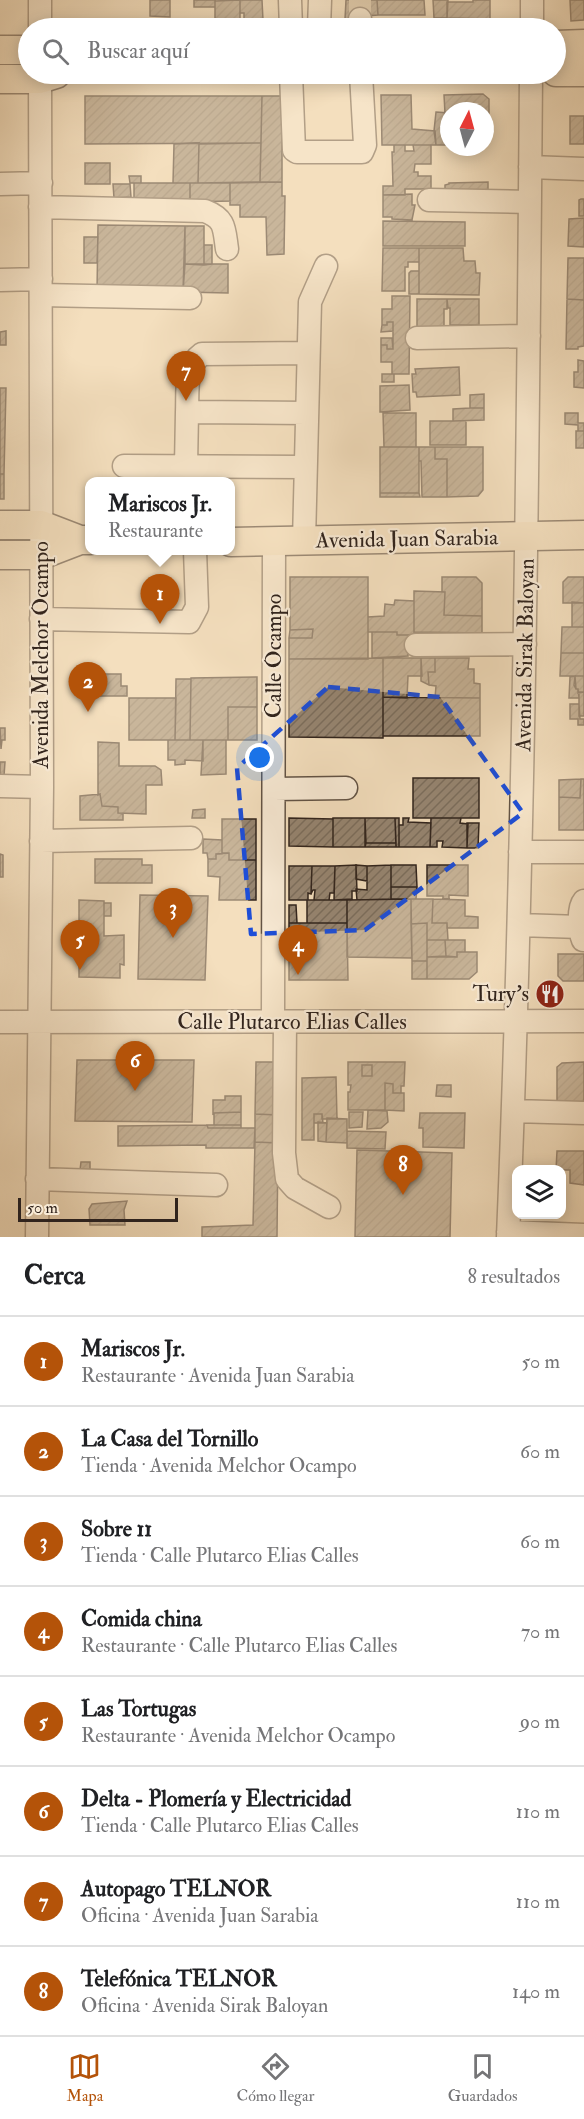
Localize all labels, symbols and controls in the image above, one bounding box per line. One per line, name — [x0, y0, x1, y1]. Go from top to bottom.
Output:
search box — [18, 18, 566, 84]
icon: search — [39, 35, 72, 68]
text: Buscar aquí — [87, 37, 189, 65]
north arrow — [440, 102, 494, 156]
pin: 7 — [166, 352, 206, 401]
popup — [85, 477, 235, 555]
text: Mariscos Jr. — [108, 490, 212, 518]
text: Restaurante — [108, 518, 203, 543]
street label: Avenida Juan Sarabia — [315, 523, 499, 555]
street label: Avenida Melchor Ocampo — [27, 541, 56, 770]
street label: Avenida Sirak Baloyan — [509, 558, 541, 753]
pin: 1 — [140, 574, 180, 624]
street label: Calle Ocampo — [260, 594, 289, 718]
pin: 2 — [68, 662, 107, 712]
your location — [245, 743, 274, 772]
pin: 3 — [154, 888, 192, 938]
pin: 5 — [60, 920, 100, 970]
pin: 4 — [278, 926, 318, 975]
restaurant icon: Tury's — [534, 978, 566, 1010]
place label: Tury's — [472, 980, 529, 1008]
street label: Calle Plutarco Elias Calles — [177, 1008, 407, 1036]
pin: 6 — [116, 1042, 154, 1091]
pin: 8 — [384, 1146, 422, 1195]
map controls — [512, 1165, 566, 1219]
button: layers — [512, 1165, 566, 1219]
scale bar — [18, 1195, 178, 1222]
text: 50 m — [27, 1198, 58, 1218]
text: Cerca — [24, 1260, 85, 1292]
text: 8 resultados — [467, 1264, 560, 1289]
text: Mariscos Jr. — [81, 1335, 185, 1363]
text: 1 — [40, 1349, 47, 1374]
text: 50 m — [521, 1349, 560, 1374]
text: Restaurante · Avenida Juan Sarabia — [81, 1363, 354, 1388]
text: La Casa del Tornillo — [81, 1425, 258, 1453]
text: 2 — [38, 1439, 49, 1464]
text: 60 m — [520, 1439, 560, 1464]
text: Tienda · Avenida Melchor Ocampo — [81, 1453, 357, 1478]
text: Sobre 11 — [81, 1515, 152, 1543]
text: 3 — [40, 1529, 47, 1554]
text: 60 m — [520, 1529, 560, 1554]
text: Tienda · Calle Plutarco Elias Calles — [81, 1543, 359, 1568]
text: Comida china — [81, 1605, 202, 1633]
text: 4 — [38, 1619, 49, 1644]
text: 70 m — [521, 1619, 560, 1644]
text: Restaurante · Calle Plutarco Elias Calles — [81, 1633, 397, 1658]
text: Las Tortugas — [81, 1695, 196, 1723]
text: 5 — [39, 1709, 48, 1734]
text: 90 m — [520, 1709, 560, 1734]
text: Restaurante · Avenida Melchor Ocampo — [81, 1723, 395, 1748]
text: Delta - Plomería y Electricidad — [81, 1785, 351, 1813]
text: 6 — [38, 1799, 49, 1824]
text: 110 m — [516, 1799, 560, 1824]
text: Tienda · Calle Plutarco Elias Calles — [81, 1813, 359, 1838]
text: Autopago TELNOR — [81, 1875, 271, 1903]
text: 7 — [39, 1889, 48, 1914]
text: 110 m — [516, 1889, 560, 1914]
text: Oficina · Avenida Juan Sarabia — [81, 1903, 318, 1928]
text: Telefónica TELNOR — [81, 1965, 277, 1993]
text: 8 — [39, 1979, 48, 2004]
text: 140 m — [512, 1979, 560, 2004]
text: Oficina · Avenida Sirak Baloyan — [81, 1993, 328, 2018]
tab: Mapa — [67, 2050, 103, 2106]
tab: Cómo llegar — [236, 2050, 315, 2106]
tab: Guardados — [448, 2050, 517, 2106]

